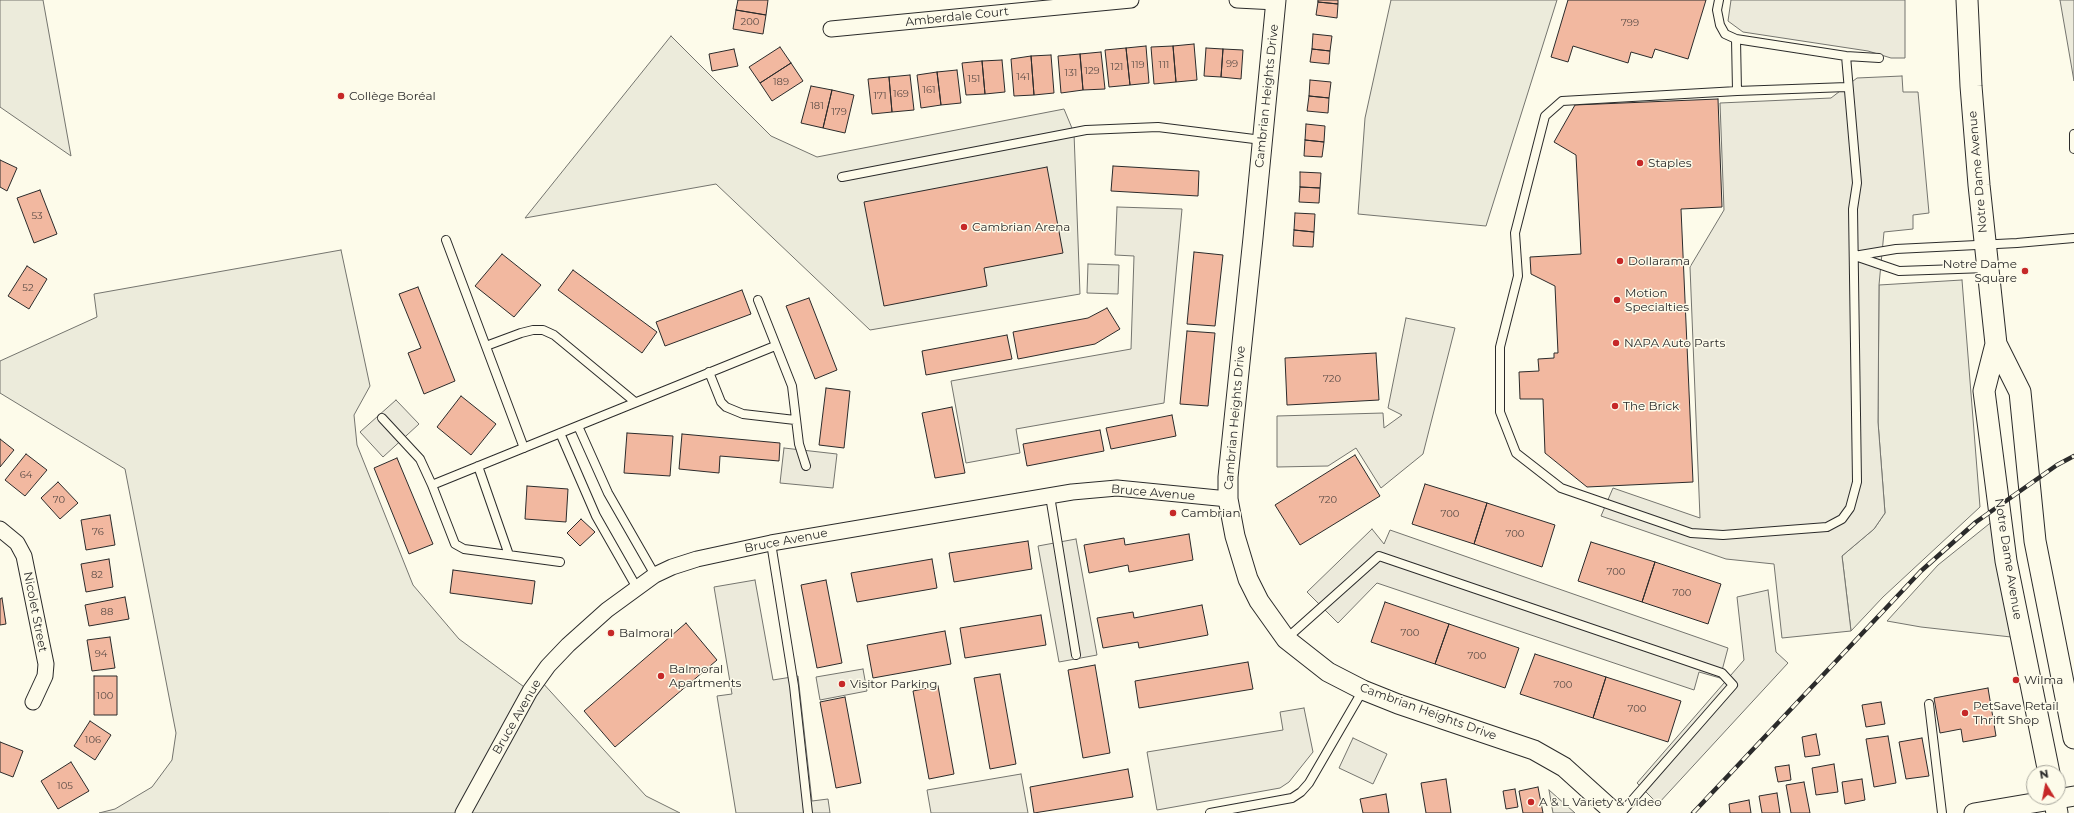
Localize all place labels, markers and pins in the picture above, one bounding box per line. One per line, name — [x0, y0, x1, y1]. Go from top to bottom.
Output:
place label: Collège Boréal — [349, 89, 436, 103]
marker: Collège Boréal — [336, 91, 346, 101]
place label: Staples — [1648, 156, 1692, 170]
marker: Staples — [1635, 158, 1645, 168]
place label: Cambrian Arena — [972, 220, 1070, 234]
marker: Cambrian Arena — [959, 222, 969, 232]
place label: Dollarama — [1628, 254, 1690, 268]
marker: Dollarama — [1615, 256, 1625, 266]
place label: Notre Dame Square — [1943, 257, 2017, 285]
marker: Notre Dame Square — [2020, 266, 2030, 276]
place label: Motion Specialties — [1625, 286, 1689, 314]
marker: Motion Specialties — [1612, 295, 1622, 305]
place label: NAPA Auto Parts — [1624, 336, 1725, 350]
marker: NAPA Auto Parts — [1611, 338, 1621, 348]
place label: The Brick — [1623, 399, 1679, 413]
marker: The Brick — [1610, 401, 1620, 411]
place label: Cambrian — [1181, 506, 1241, 520]
marker: Cambrian — [1168, 508, 1178, 518]
place label: Balmoral — [619, 626, 673, 640]
marker: Balmoral — [606, 628, 616, 638]
place label: Balmoral Apartments — [669, 662, 741, 690]
marker: Balmoral Apartments — [656, 671, 666, 681]
place label: Wilma — [2024, 673, 2063, 687]
marker: Wilma — [2011, 675, 2021, 685]
place label: Visitor Parking — [850, 677, 937, 691]
marker: Visitor Parking — [837, 679, 847, 689]
place label: PetSave Retail Thrift Shop — [1973, 699, 2059, 727]
marker: PetSave Retail Thrift Shop — [1960, 708, 1970, 718]
place label: A & L Variety & Video — [1539, 795, 1662, 809]
marker: A & L Variety & Video — [1526, 797, 1536, 807]

